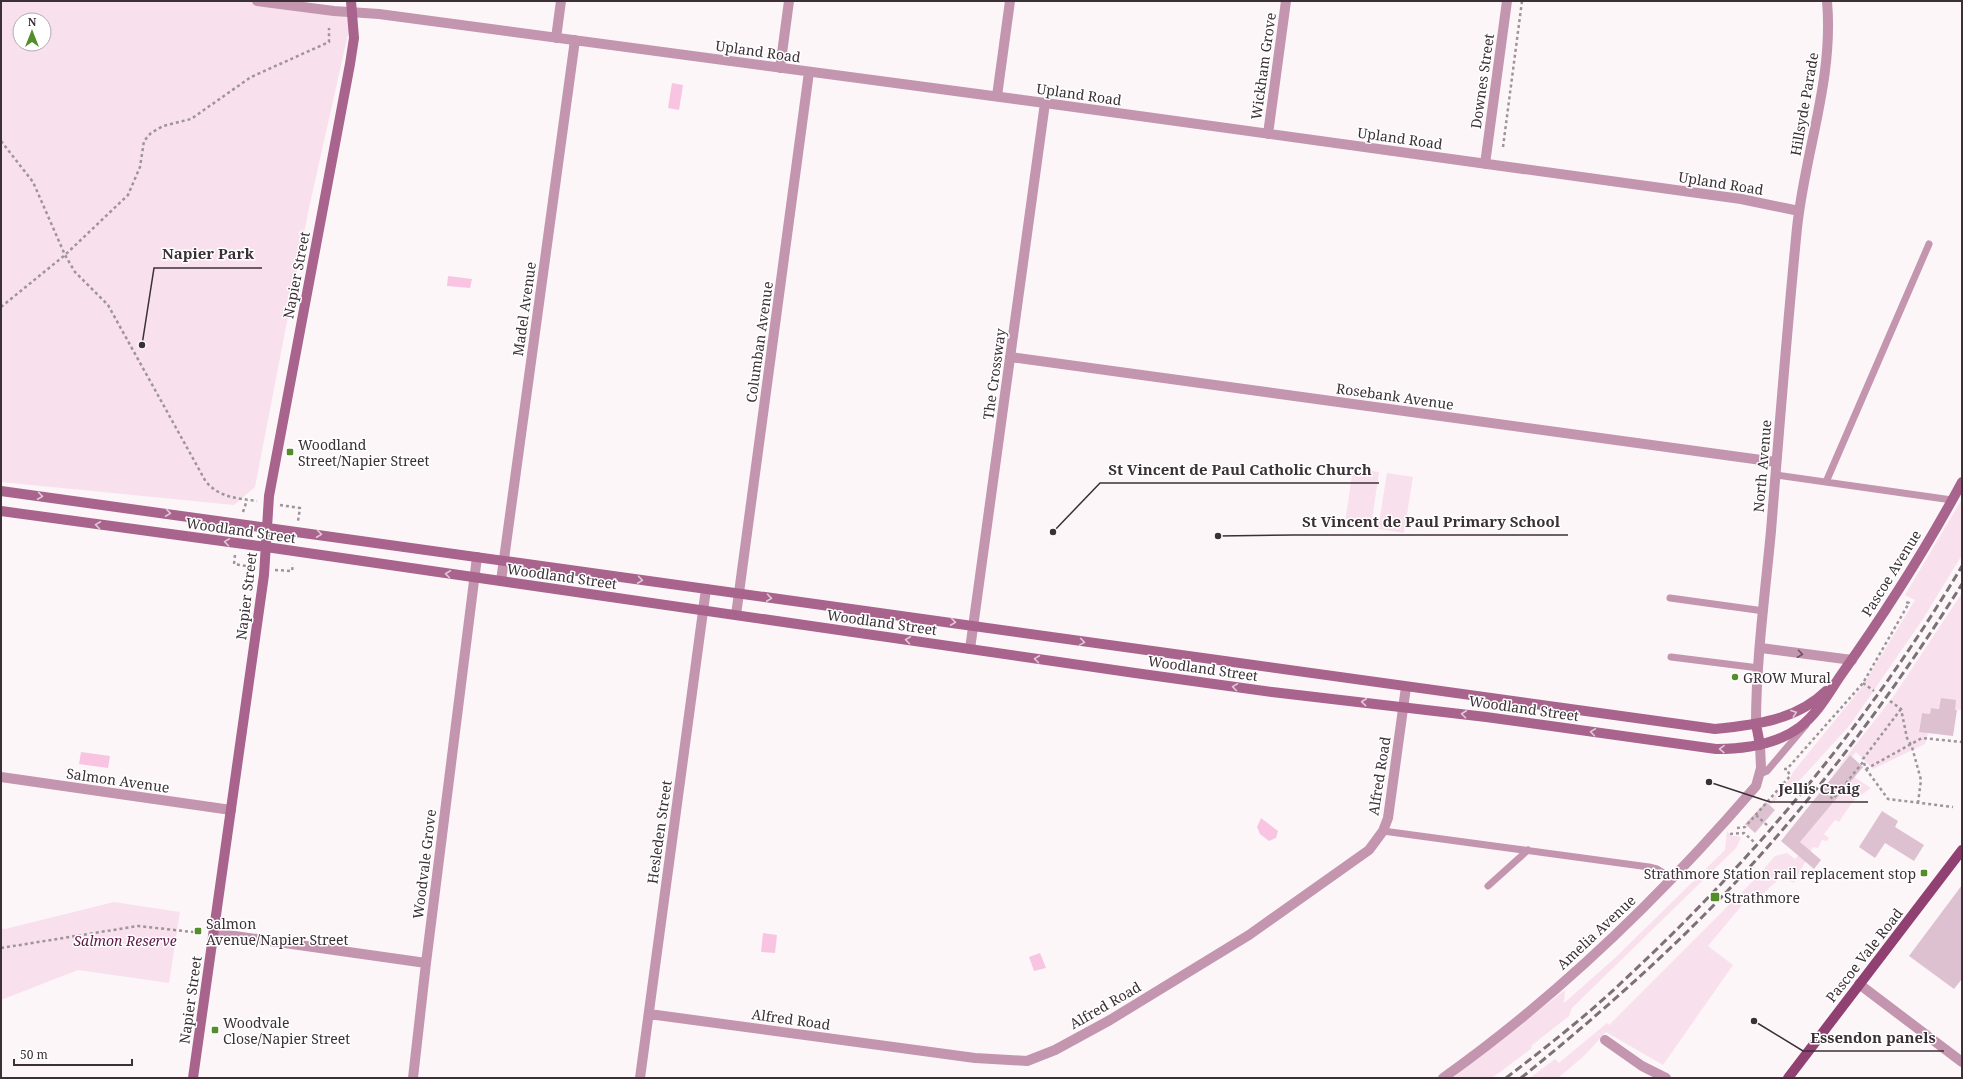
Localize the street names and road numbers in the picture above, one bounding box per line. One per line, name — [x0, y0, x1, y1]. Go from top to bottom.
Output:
street label: Wickham Grove — [1246, 11, 1280, 121]
street label: Downes Street — [1466, 32, 1498, 130]
street label: Upland Road — [714, 36, 802, 66]
street label: Hillsyde Parade — [1786, 51, 1822, 157]
street label: Upland Road — [1035, 79, 1123, 109]
street label: Upland Road — [1356, 123, 1444, 153]
street label: Upland Road — [1677, 167, 1765, 199]
street label: Napier Street — [278, 230, 314, 320]
street label: Madel Avenue — [508, 261, 540, 357]
street label: Columban Avenue — [741, 280, 777, 404]
street label: The Crossway — [978, 327, 1010, 421]
street label: Rosebank Avenue — [1335, 378, 1455, 414]
street label: North Avenue — [1748, 419, 1776, 513]
street label: Woodland Street — [185, 513, 297, 547]
street label: Pascoe Avenue — [1857, 526, 1925, 620]
street label: Napier Street — [231, 551, 261, 641]
street label: Woodland Street — [506, 559, 618, 593]
street label: Woodland Street — [826, 605, 938, 639]
street label: Woodland Street — [1147, 651, 1259, 685]
street label: Woodland Street — [1468, 691, 1580, 725]
street label: Alfred Road — [1363, 735, 1395, 817]
street label: Salmon Avenue — [65, 763, 171, 797]
street label: Hesleden Street — [642, 779, 676, 885]
street label: Woodvale Grove — [408, 808, 440, 920]
street label: Amelia Avenue — [1553, 891, 1639, 973]
street label: Pascoe Vale Road — [1821, 904, 1907, 1006]
street label: Napier Street — [174, 955, 206, 1045]
street label: Alfred Road — [1066, 977, 1144, 1033]
street label: Alfred Road — [750, 1004, 832, 1034]

